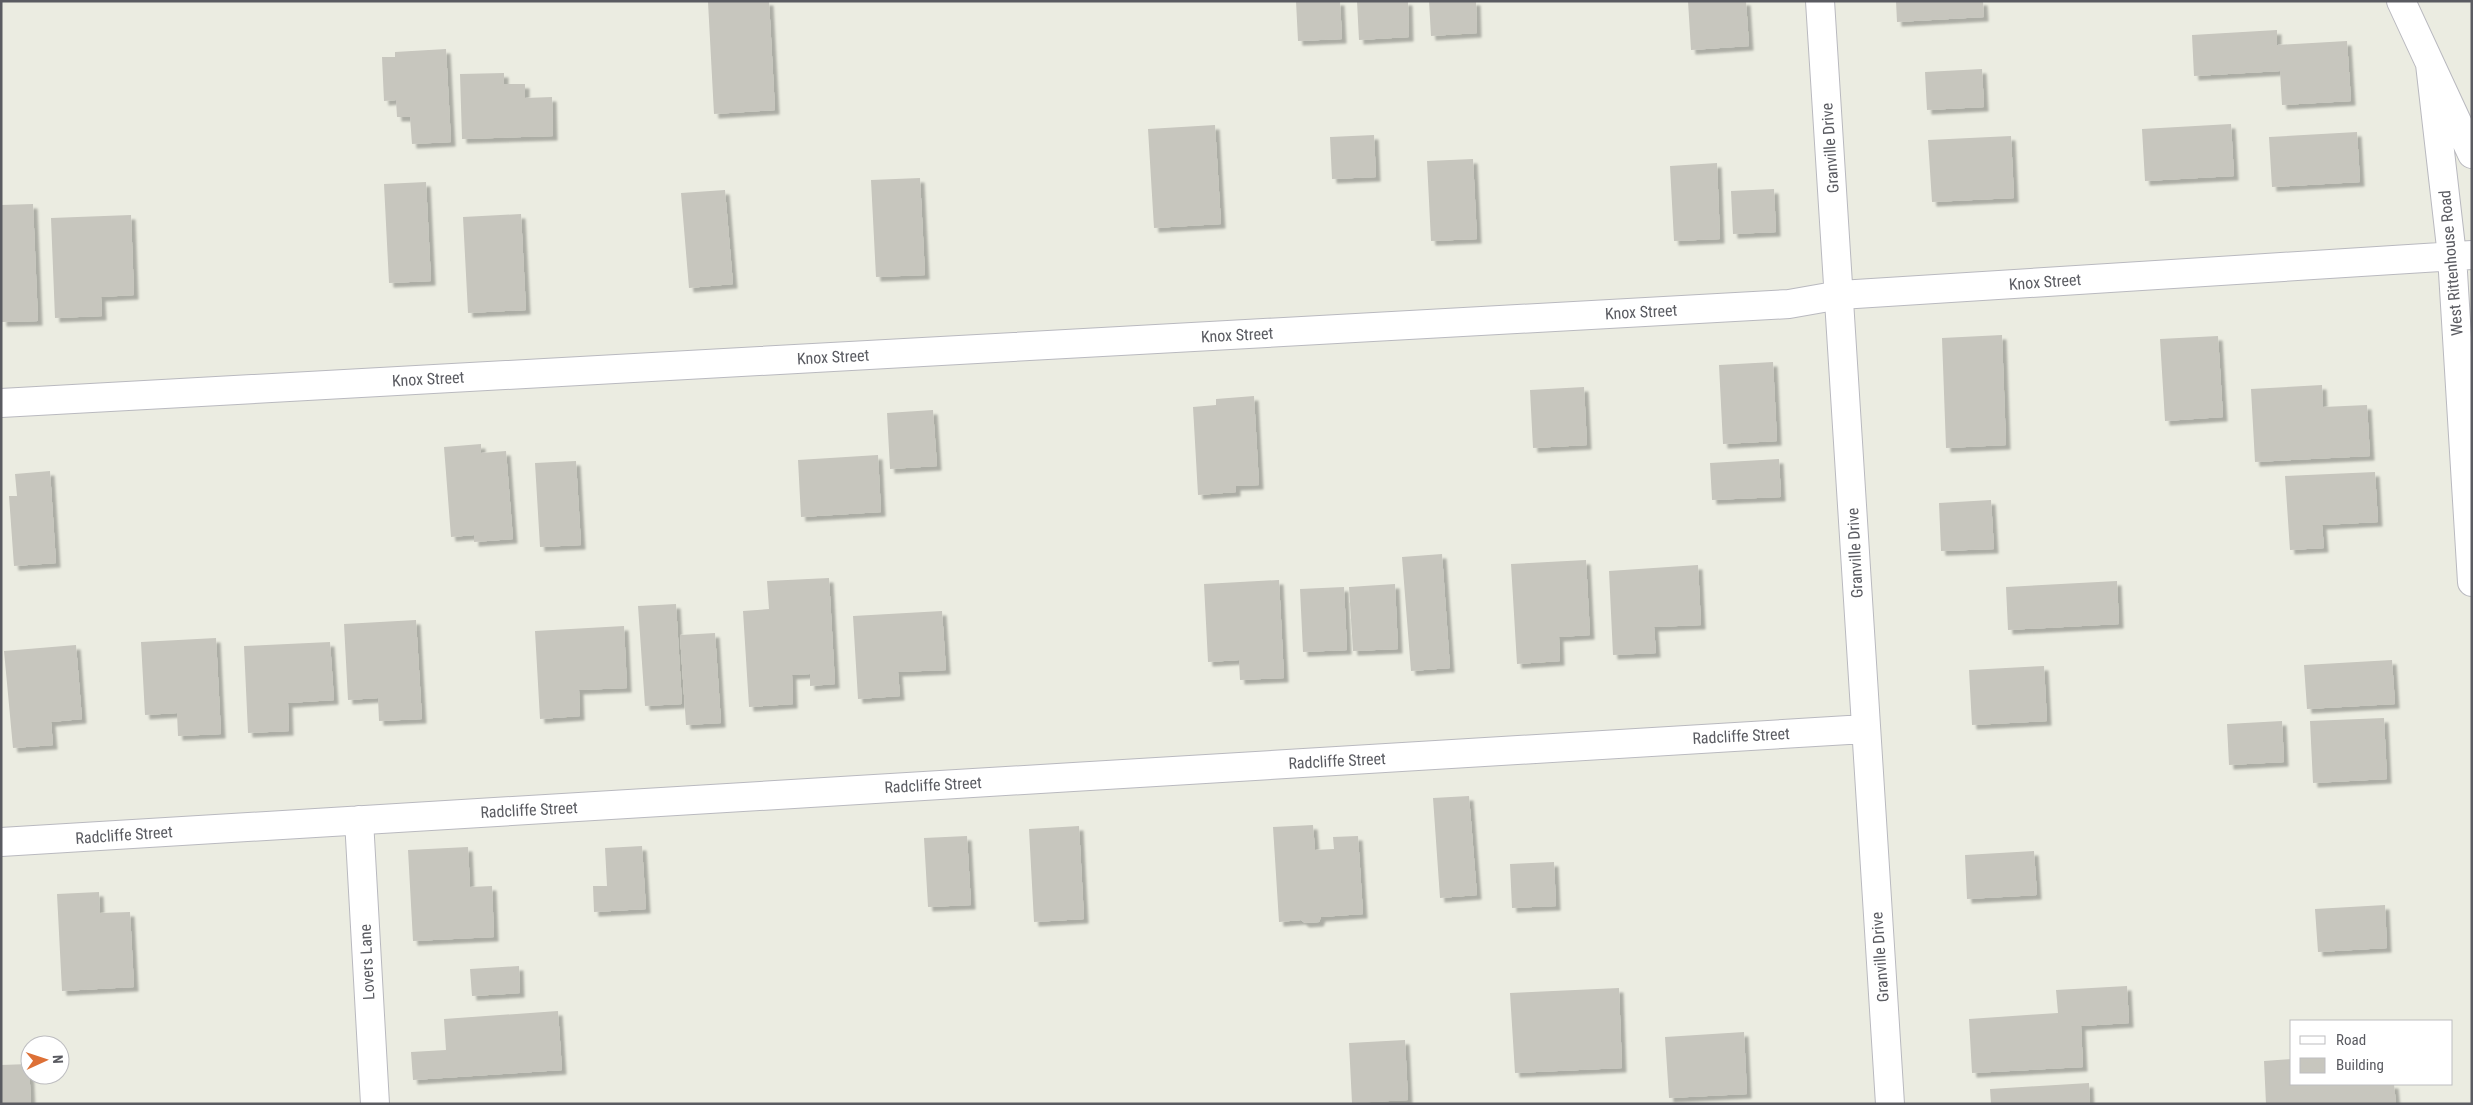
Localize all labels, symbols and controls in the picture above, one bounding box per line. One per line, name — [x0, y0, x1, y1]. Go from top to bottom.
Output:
street label: Granville Drive — [1817, 102, 1843, 194]
street label: West Rittenhouse Road — [2435, 189, 2467, 337]
street label: Knox Street — [2008, 270, 2082, 294]
street label: Knox Street — [1604, 301, 1678, 323]
street label: Knox Street — [1200, 324, 1274, 346]
street label: Knox Street — [796, 346, 870, 368]
street label: Knox Street — [391, 368, 465, 390]
street label: Granville Drive — [1843, 507, 1867, 599]
street label: Radcliffe Street — [1692, 724, 1790, 748]
street label: Radcliffe Street — [1288, 749, 1386, 773]
street label: Radcliffe Street — [884, 773, 982, 797]
street label: Radcliffe Street — [480, 798, 578, 822]
street label: Radcliffe Street — [75, 822, 174, 848]
street label: Granville Drive — [1867, 911, 1893, 1003]
street label: Lovers Lane — [356, 923, 378, 1001]
legend — [2290, 1020, 2453, 1085]
text: Road — [2336, 1031, 2366, 1049]
north arrow — [20, 1035, 70, 1085]
text: N — [50, 1055, 66, 1064]
text: Building — [2336, 1056, 2384, 1074]

